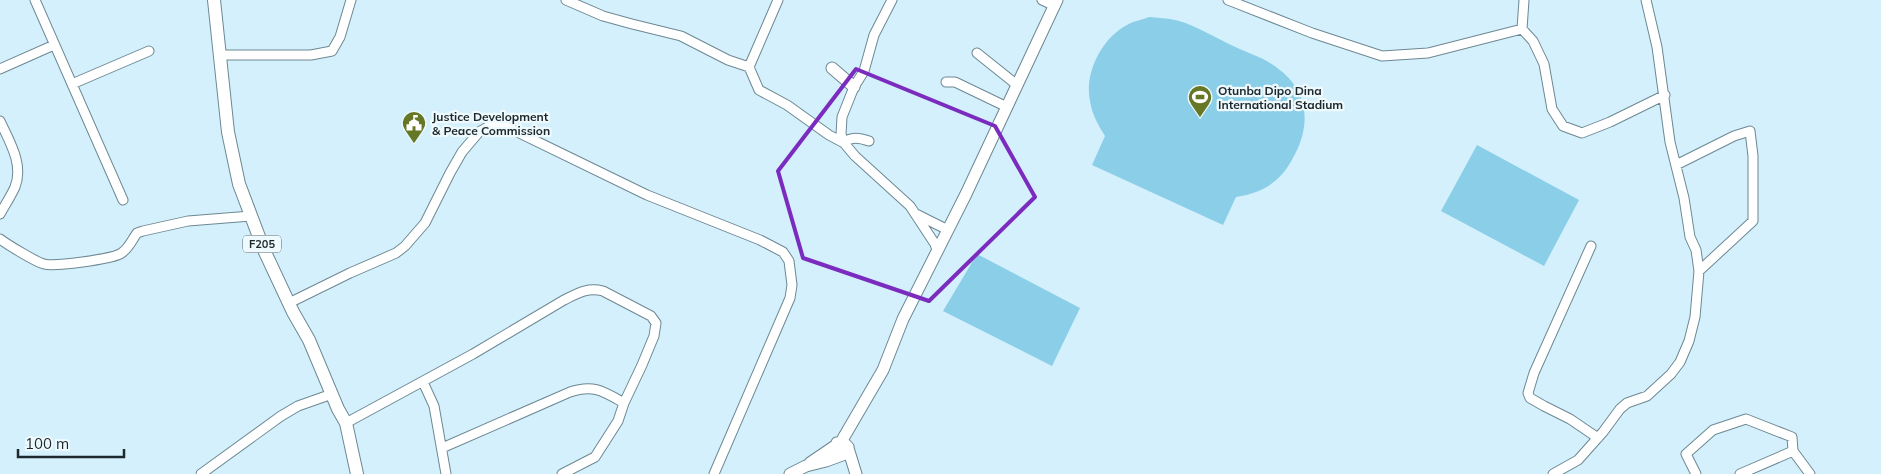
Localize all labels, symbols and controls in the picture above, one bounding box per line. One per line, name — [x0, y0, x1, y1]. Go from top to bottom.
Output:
place label: Otunba Dipo Dina International Stadium — [1218, 83, 1343, 112]
sports icon: Otunba Dipo Dina International Stadium — [1187, 84, 1213, 118]
place label: Justice Development & Peace Commission — [432, 109, 550, 138]
public building icon: Justice Development & Peace Commission — [401, 110, 427, 144]
road number: F205 — [243, 235, 281, 252]
scale bar — [18, 426, 124, 458]
text: 100 m — [25, 434, 69, 453]

